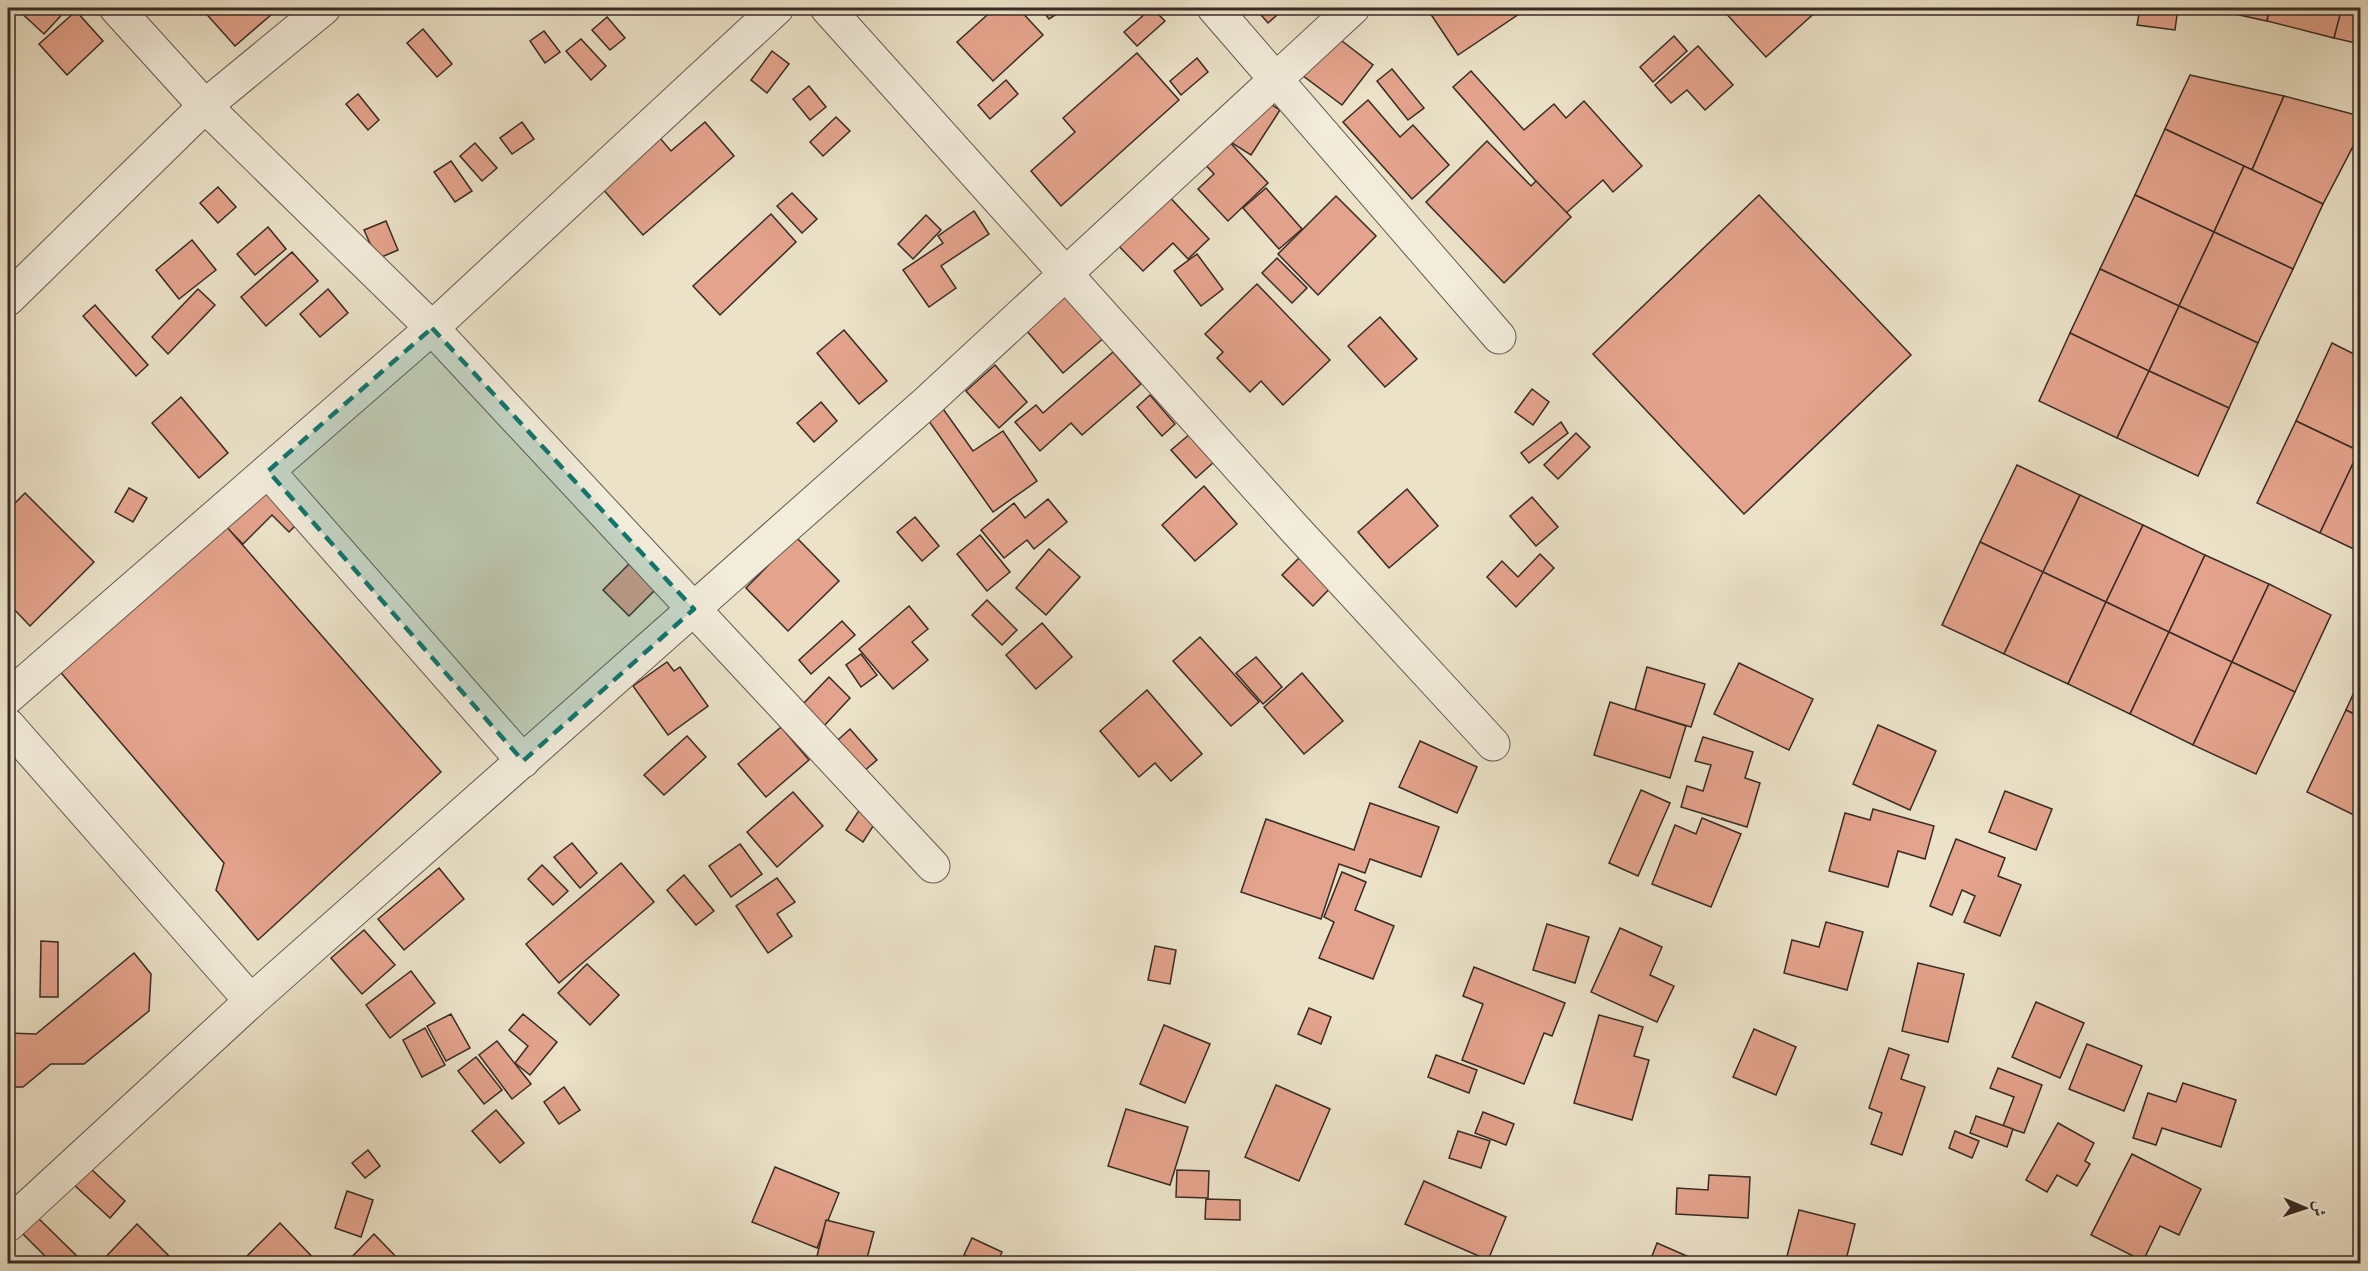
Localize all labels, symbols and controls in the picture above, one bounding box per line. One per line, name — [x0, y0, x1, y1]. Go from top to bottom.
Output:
north arrow — [2275, 1178, 2335, 1238]
text: ش — [2309, 1200, 2329, 1217]

